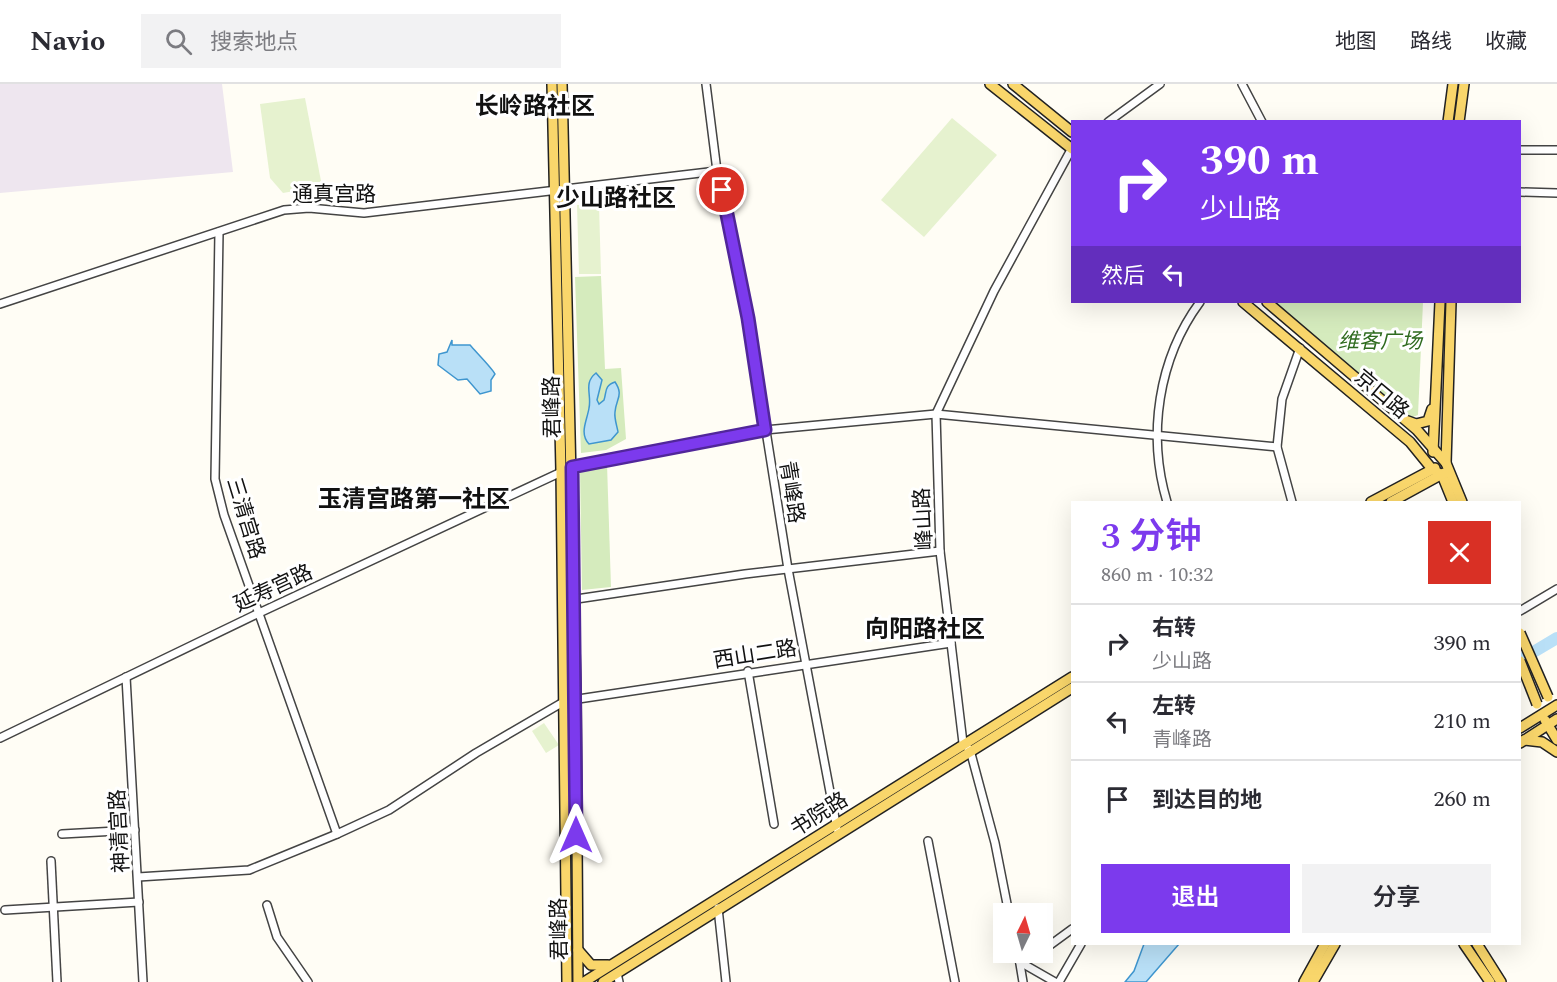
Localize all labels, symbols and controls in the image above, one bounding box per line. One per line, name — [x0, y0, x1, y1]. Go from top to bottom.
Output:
search box — [141, 14, 561, 68]
text: Navio — [30, 20, 105, 63]
icon: search — [162, 25, 195, 58]
text: 搜索地点 — [210, 26, 298, 59]
text: 地图 — [1335, 26, 1377, 58]
text: 路线 — [1410, 26, 1452, 58]
text: 收藏 — [1485, 26, 1527, 58]
district label: 长岭路社区 — [475, 89, 595, 125]
text: 390 m — [1200, 130, 1319, 193]
icon: right — [1101, 144, 1179, 222]
pin — [696, 164, 747, 215]
icon: arrive — [705, 173, 738, 206]
street label: 通真宫路 — [292, 179, 376, 211]
district label: 少山路社区 — [556, 181, 676, 217]
text: 少山路 — [1200, 189, 1281, 231]
icon: left — [1157, 258, 1190, 291]
text: 然后 — [1101, 260, 1145, 293]
park label: 维客广场 — [1338, 326, 1424, 358]
street label: 京口路 — [1347, 362, 1416, 427]
street label: 君峰路 — [536, 375, 570, 439]
street label: 青峰路 — [770, 459, 812, 526]
street label: 三清宫路 — [217, 473, 273, 563]
district label: 玉清宫路第一社区 — [318, 482, 510, 518]
street label: 峰山路 — [906, 487, 942, 551]
text: 3 分钟 — [1101, 510, 1201, 565]
button: close — [1428, 521, 1491, 584]
street label: 延寿宫路 — [229, 557, 318, 621]
text: 860 m · 10:32 — [1101, 560, 1213, 590]
district label: 向阳路社区 — [865, 612, 985, 648]
text: 右转 — [1152, 612, 1196, 645]
icon: right — [1101, 627, 1134, 660]
text: 390 m — [1434, 627, 1491, 660]
street label: 西山二路 — [711, 633, 799, 677]
text: 少山路 — [1152, 647, 1212, 677]
text: 左转 — [1152, 690, 1196, 723]
icon: left — [1101, 705, 1134, 738]
text: 210 m — [1434, 705, 1491, 738]
text: 青峰路 — [1152, 725, 1212, 755]
icon: arrive — [1101, 783, 1134, 816]
text: 260 m — [1434, 783, 1491, 816]
text: 到达目的地 — [1152, 784, 1262, 817]
street label: 书院路 — [784, 785, 855, 845]
street label: 神清宫路 — [102, 788, 138, 874]
position arrow — [544, 803, 608, 867]
button: 退出 — [1101, 864, 1290, 933]
button: 分享 — [1302, 864, 1491, 933]
street label: 君峰路 — [543, 897, 577, 961]
north arrow — [993, 903, 1053, 963]
map controls — [993, 903, 1053, 963]

